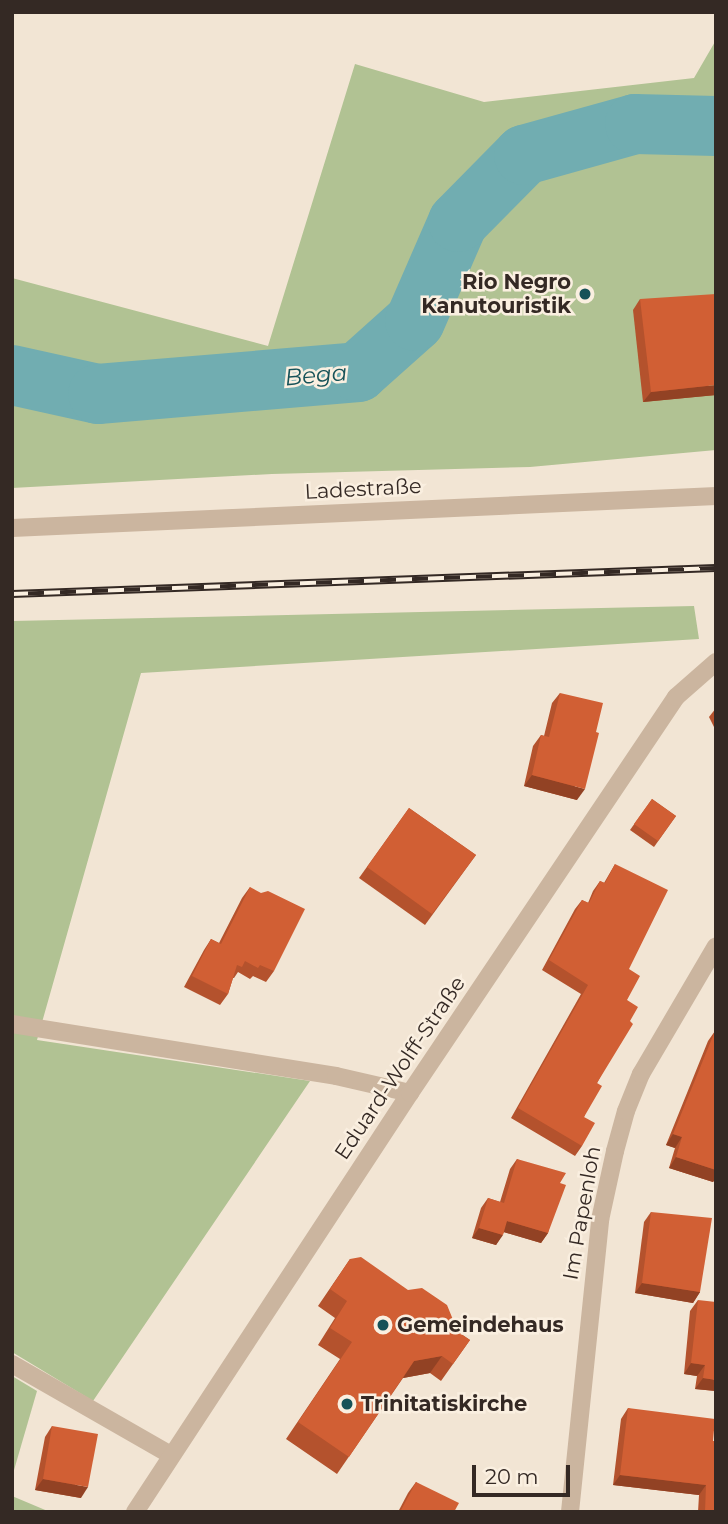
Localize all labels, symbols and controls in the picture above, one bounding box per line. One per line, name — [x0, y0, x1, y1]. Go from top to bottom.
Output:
place label: Rio Negro Kanutouristik — [421, 269, 571, 319]
marker: Rio Negro Kanutouristik — [577, 286, 593, 302]
water label: Bega — [284, 359, 348, 391]
street label: Ladestraße — [304, 473, 422, 505]
street label: Eduard-Wolff-Straße — [329, 972, 471, 1164]
street label: Im Papenloh — [558, 1144, 606, 1282]
place label: Gemeindehaus — [397, 1312, 564, 1338]
marker: Gemeindehaus — [375, 1317, 391, 1333]
place label: Trinitatiskirche — [361, 1391, 527, 1417]
marker: Trinitatiskirche — [339, 1396, 355, 1412]
scale bar — [476, 1450, 574, 1494]
text: 20 m — [485, 1464, 539, 1489]

